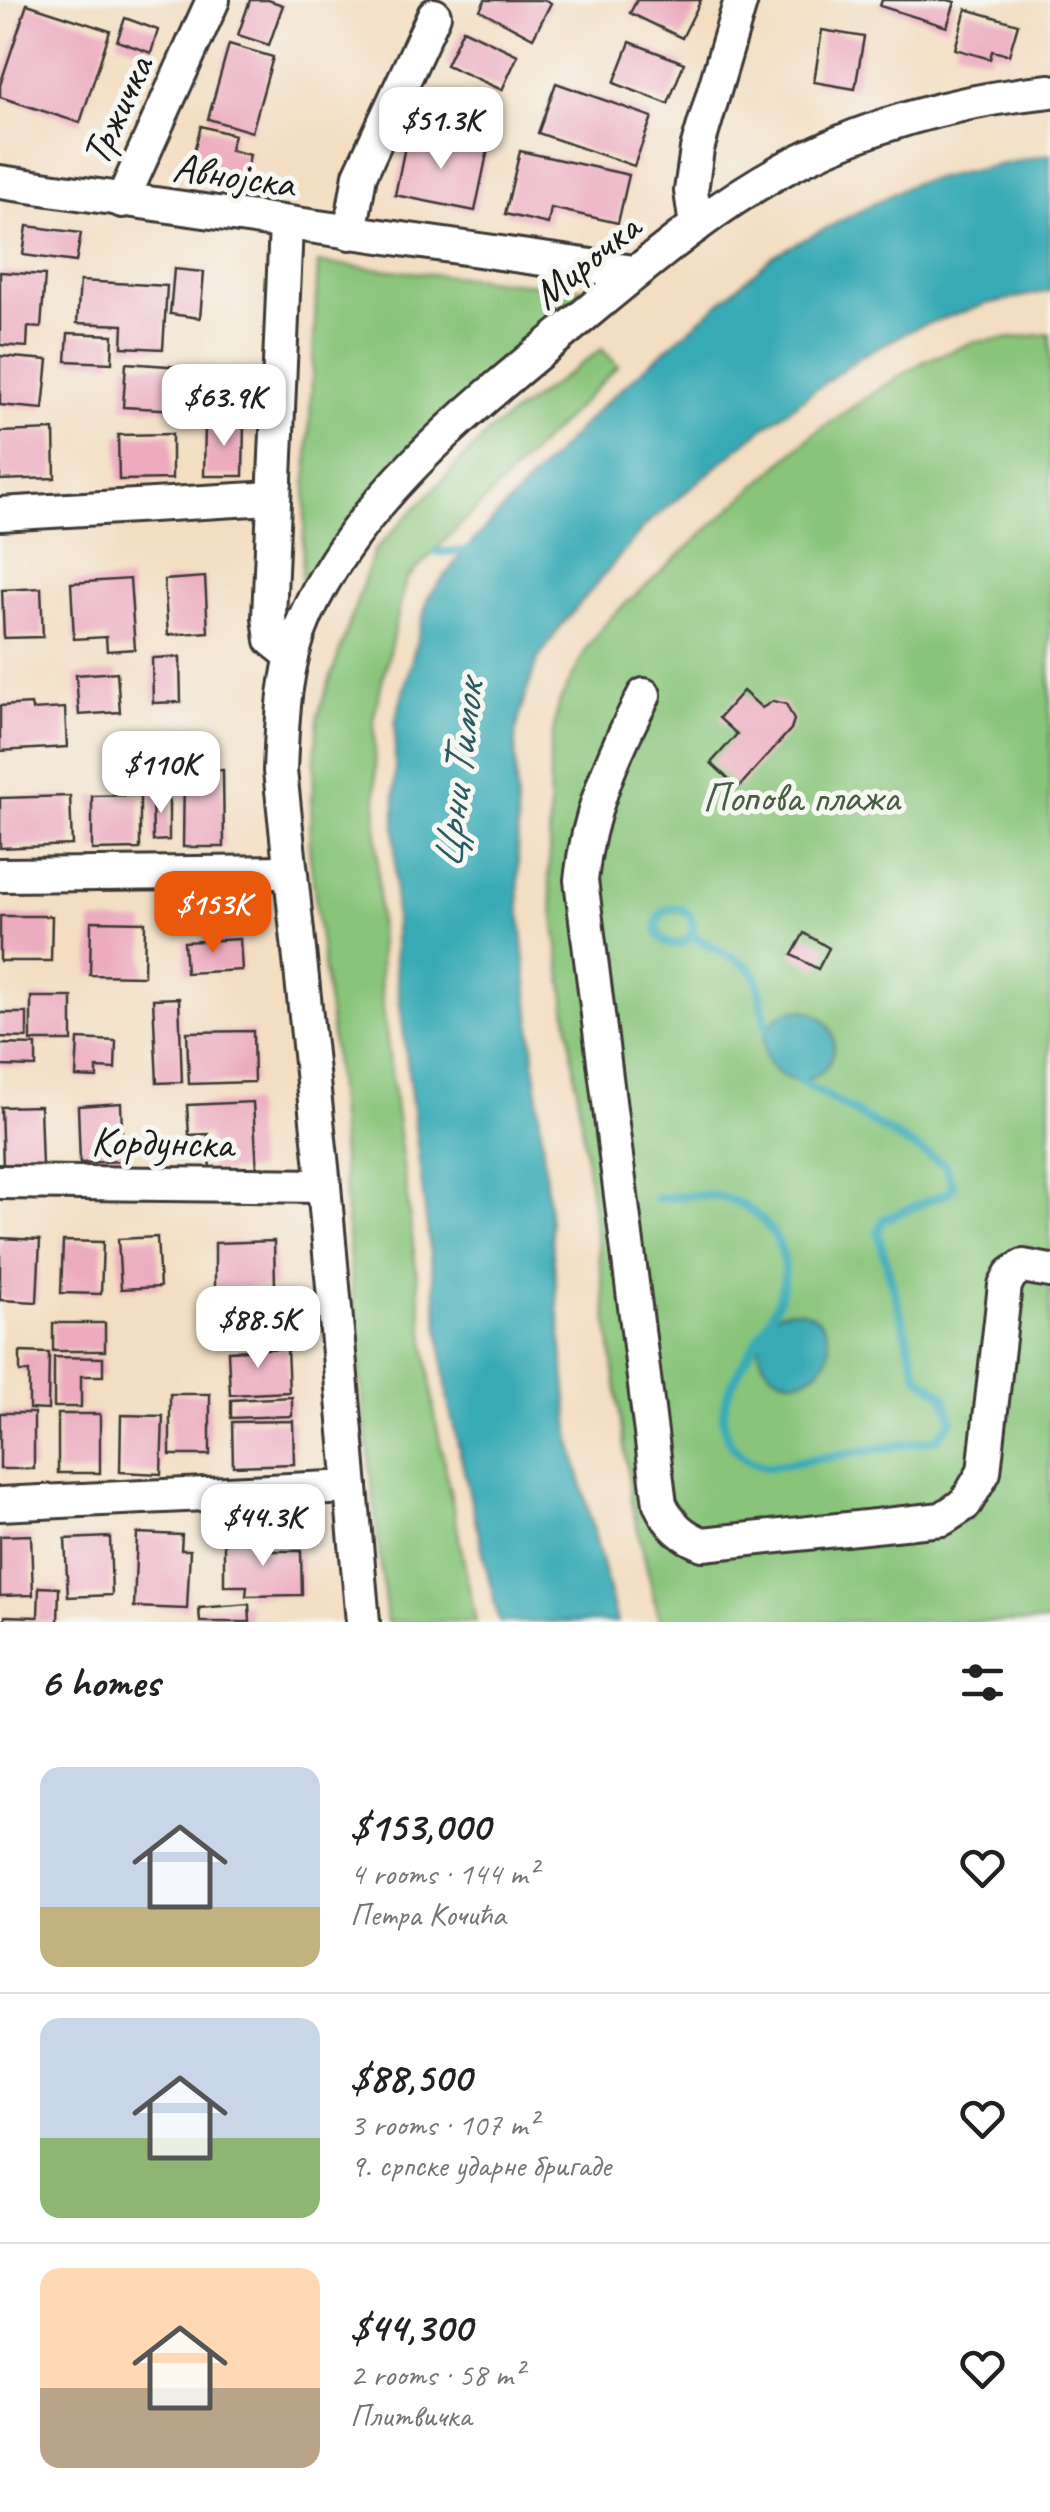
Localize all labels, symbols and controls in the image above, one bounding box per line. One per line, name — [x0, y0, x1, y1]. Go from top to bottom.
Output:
street label: Тржичка — [69, 45, 167, 174]
pin: $51.3K — [360, 87, 522, 172]
text: $51.3K — [401, 99, 481, 140]
street label: Авнојска — [170, 141, 301, 211]
street label: Мирочка — [521, 199, 654, 321]
pin: $63.9K — [143, 364, 305, 449]
text: $63.9K — [184, 376, 264, 417]
water label: Црни Тимок — [418, 670, 498, 872]
pin: $110K — [91, 731, 231, 816]
text: $110K — [124, 743, 198, 784]
park label: Попова плажа — [703, 771, 903, 824]
pin: $153K — [143, 871, 283, 956]
text: $153K — [176, 883, 250, 924]
street label: Кордунска — [90, 1115, 237, 1170]
pin: $88.5K — [177, 1286, 339, 1371]
text: $88.5K — [218, 1298, 298, 1339]
pin: $44.3K — [182, 1484, 344, 1569]
text: $44.3K — [223, 1496, 303, 1537]
icon: filters — [955, 1655, 1010, 1710]
text: 6 homes — [40, 1656, 159, 1709]
text: $153,000 — [350, 1800, 490, 1853]
icon: home — [120, 1807, 240, 1927]
icon: heart — [955, 1840, 1010, 1895]
text: 4 rooms · 144 m² — [350, 1853, 537, 1894]
text: Петра Кочића — [350, 1894, 506, 1935]
text: $88,500 — [350, 2051, 471, 2104]
icon: home — [120, 2058, 240, 2178]
icon: heart — [955, 2091, 1010, 2146]
text: 3 rooms · 107 m² — [350, 2104, 537, 2145]
text: 9. српске ударне бригаде — [350, 2145, 611, 2186]
text: $44,300 — [350, 2301, 472, 2354]
icon: home — [120, 2308, 240, 2428]
icon: heart — [955, 2341, 1010, 2396]
text: 2 rooms · 58 m² — [350, 2354, 523, 2395]
text: Плитвичка — [350, 2395, 471, 2436]

